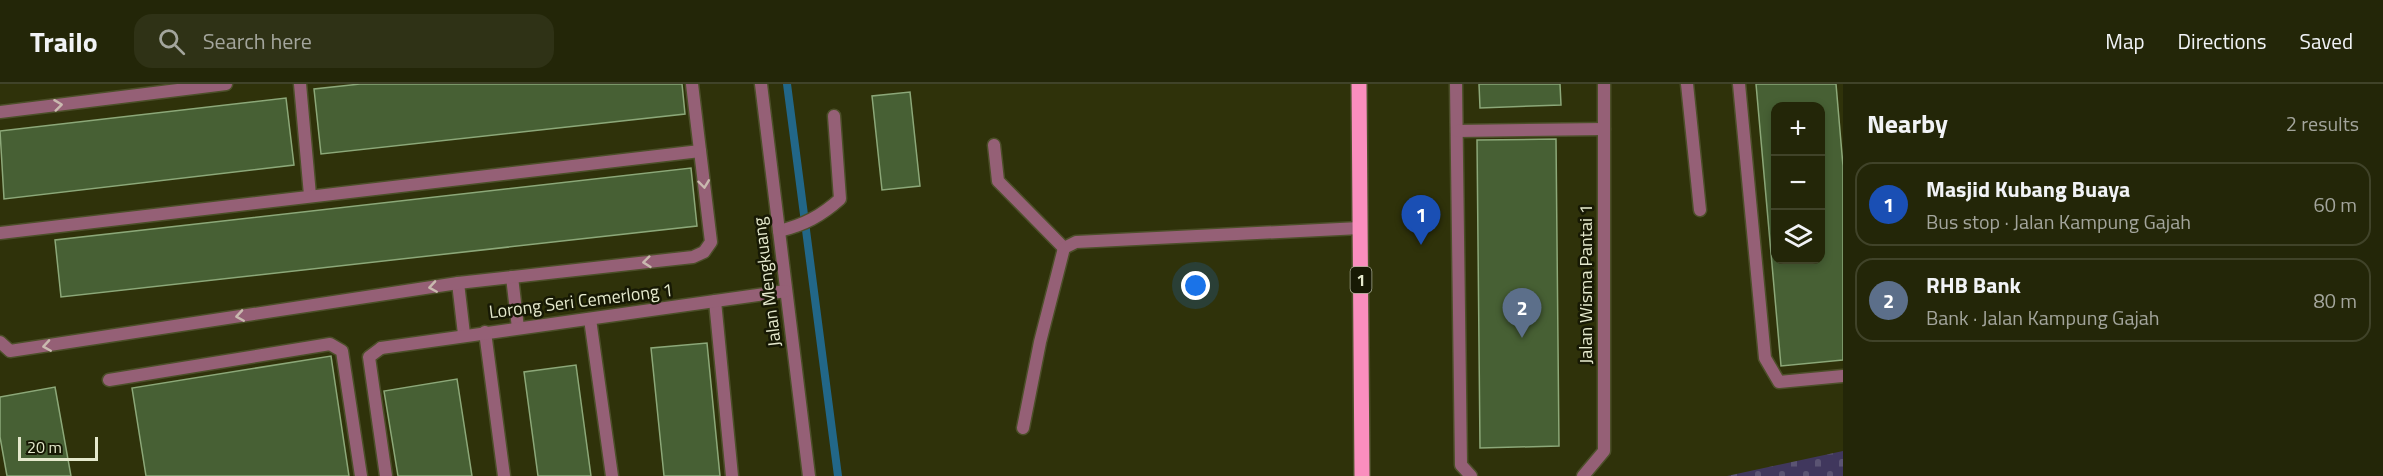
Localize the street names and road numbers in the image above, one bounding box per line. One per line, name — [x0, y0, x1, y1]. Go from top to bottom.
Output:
street label: Jalan Wisma Pantai 1 — [1572, 204, 1599, 364]
street label: Jalan Mengkuang — [745, 216, 788, 348]
road number: 1 — [1350, 267, 1372, 293]
street label: Lorong Seri Cemerlong 1 — [487, 276, 674, 325]

